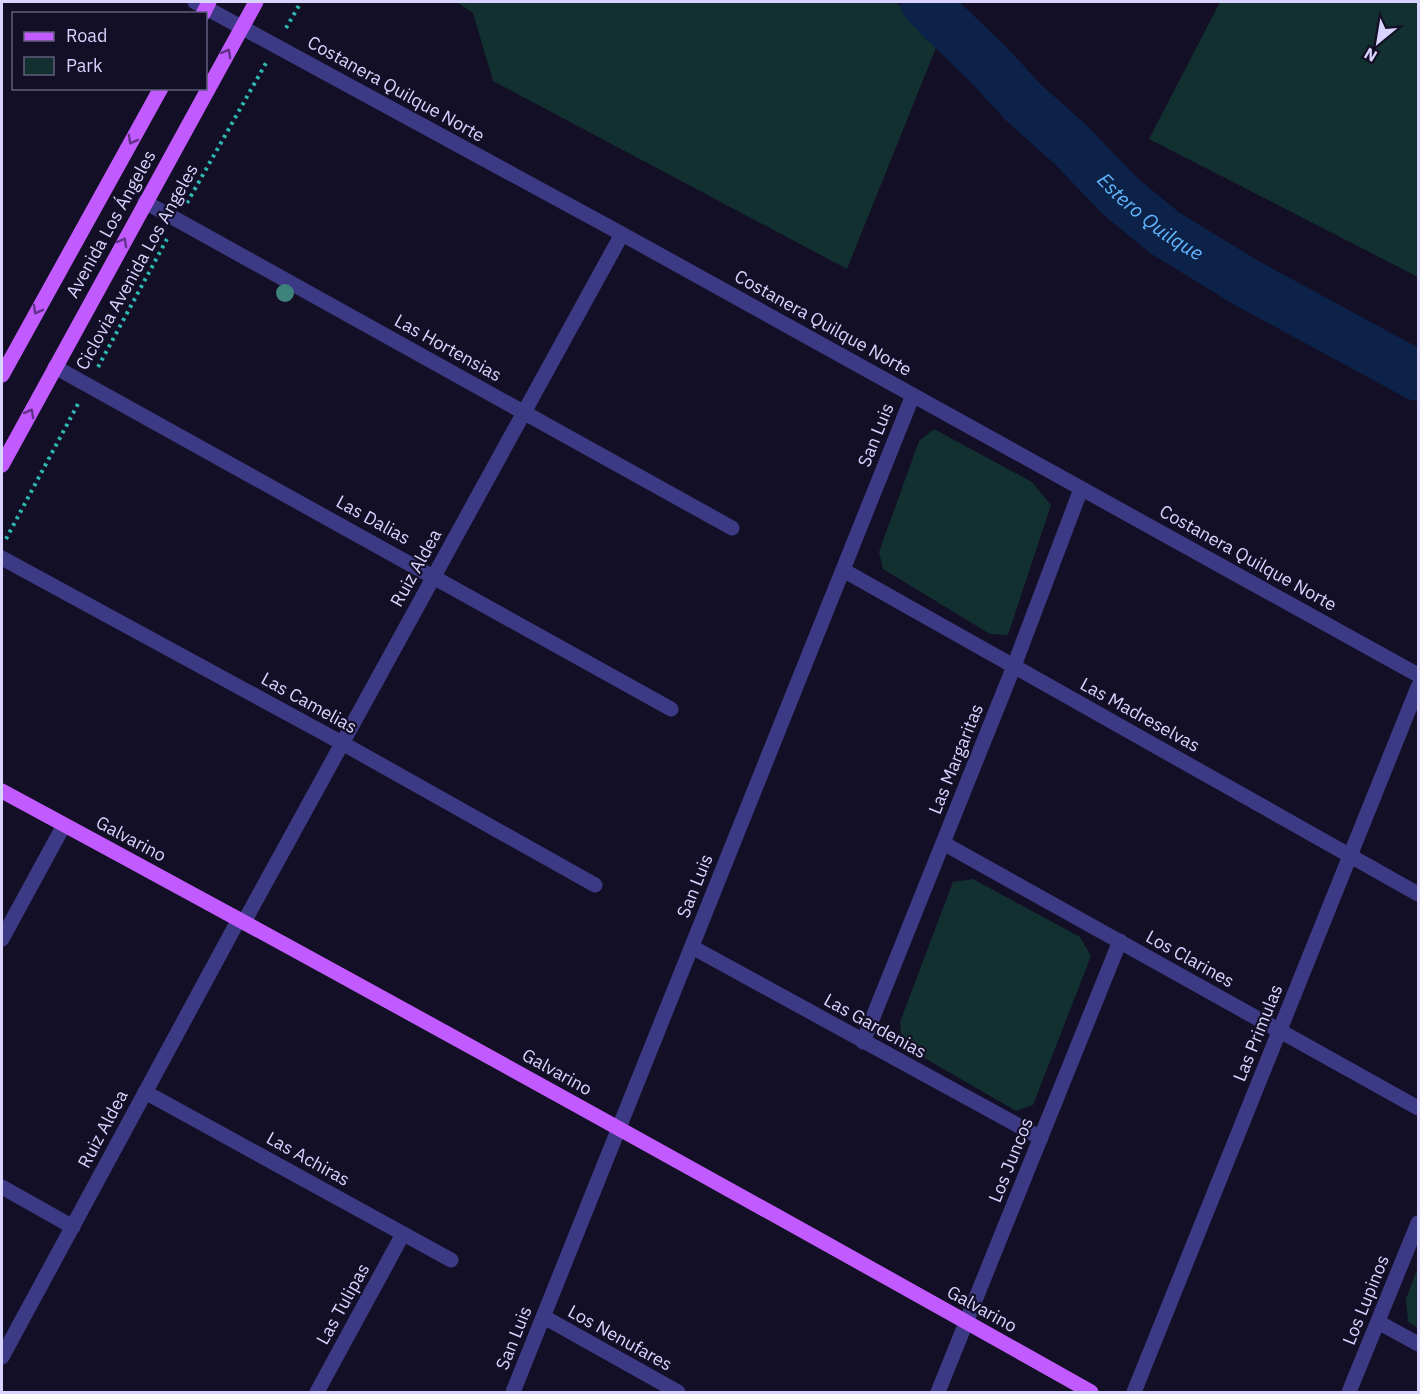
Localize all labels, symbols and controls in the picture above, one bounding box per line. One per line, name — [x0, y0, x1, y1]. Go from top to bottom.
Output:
legend — [12, 12, 207, 90]
north arrow — [1348, 12, 1408, 72]
text: Road — [66, 24, 107, 47]
street label: Costanera Quilque Norte — [304, 30, 489, 147]
text: N — [1360, 43, 1381, 67]
one-way arrow — [220, 49, 231, 59]
text: Park — [66, 54, 103, 77]
one-way arrow — [128, 133, 139, 144]
street label: Avenida Los Ángeles — [60, 146, 161, 302]
street label: Ciclovia Avenida Los Angeles — [70, 160, 203, 374]
water label: Estero Quilque — [1092, 167, 1209, 266]
one-way arrow — [116, 238, 127, 249]
street label: Costanera Quilque Norte — [731, 264, 916, 381]
one-way arrow — [33, 304, 45, 314]
street label: Las Hortensias — [391, 309, 506, 386]
street label: San Luis — [852, 400, 899, 470]
one-way arrow — [23, 409, 34, 420]
street label: Las Dalias — [332, 490, 414, 549]
street label: Costanera Quilque Norte — [1156, 499, 1341, 616]
street label: Ruiz Aldea — [385, 525, 446, 611]
street label: Las Camelias — [257, 667, 361, 738]
street label: Las Madreselvas — [1076, 672, 1204, 757]
street label: Las Margaritas — [923, 700, 988, 817]
street label: Galvarino — [92, 810, 170, 867]
street label: San Luis — [671, 851, 718, 921]
street label: Los Clarines — [1142, 925, 1239, 992]
street label: Las Primulas — [1228, 981, 1287, 1085]
street label: Las Gardenias — [820, 988, 931, 1063]
street label: Galvarino — [518, 1043, 596, 1100]
street label: Ruiz Aldea — [72, 1085, 133, 1172]
street label: Los Juncos — [983, 1114, 1038, 1206]
street label: Las Achiras — [262, 1126, 354, 1191]
street label: Los Lupinos — [1337, 1251, 1394, 1348]
street label: Las Tulipas — [311, 1259, 374, 1348]
street label: Galvarino — [943, 1280, 1021, 1337]
street label: Los Nenufares — [564, 1299, 676, 1376]
street label: San Luis — [490, 1303, 537, 1373]

